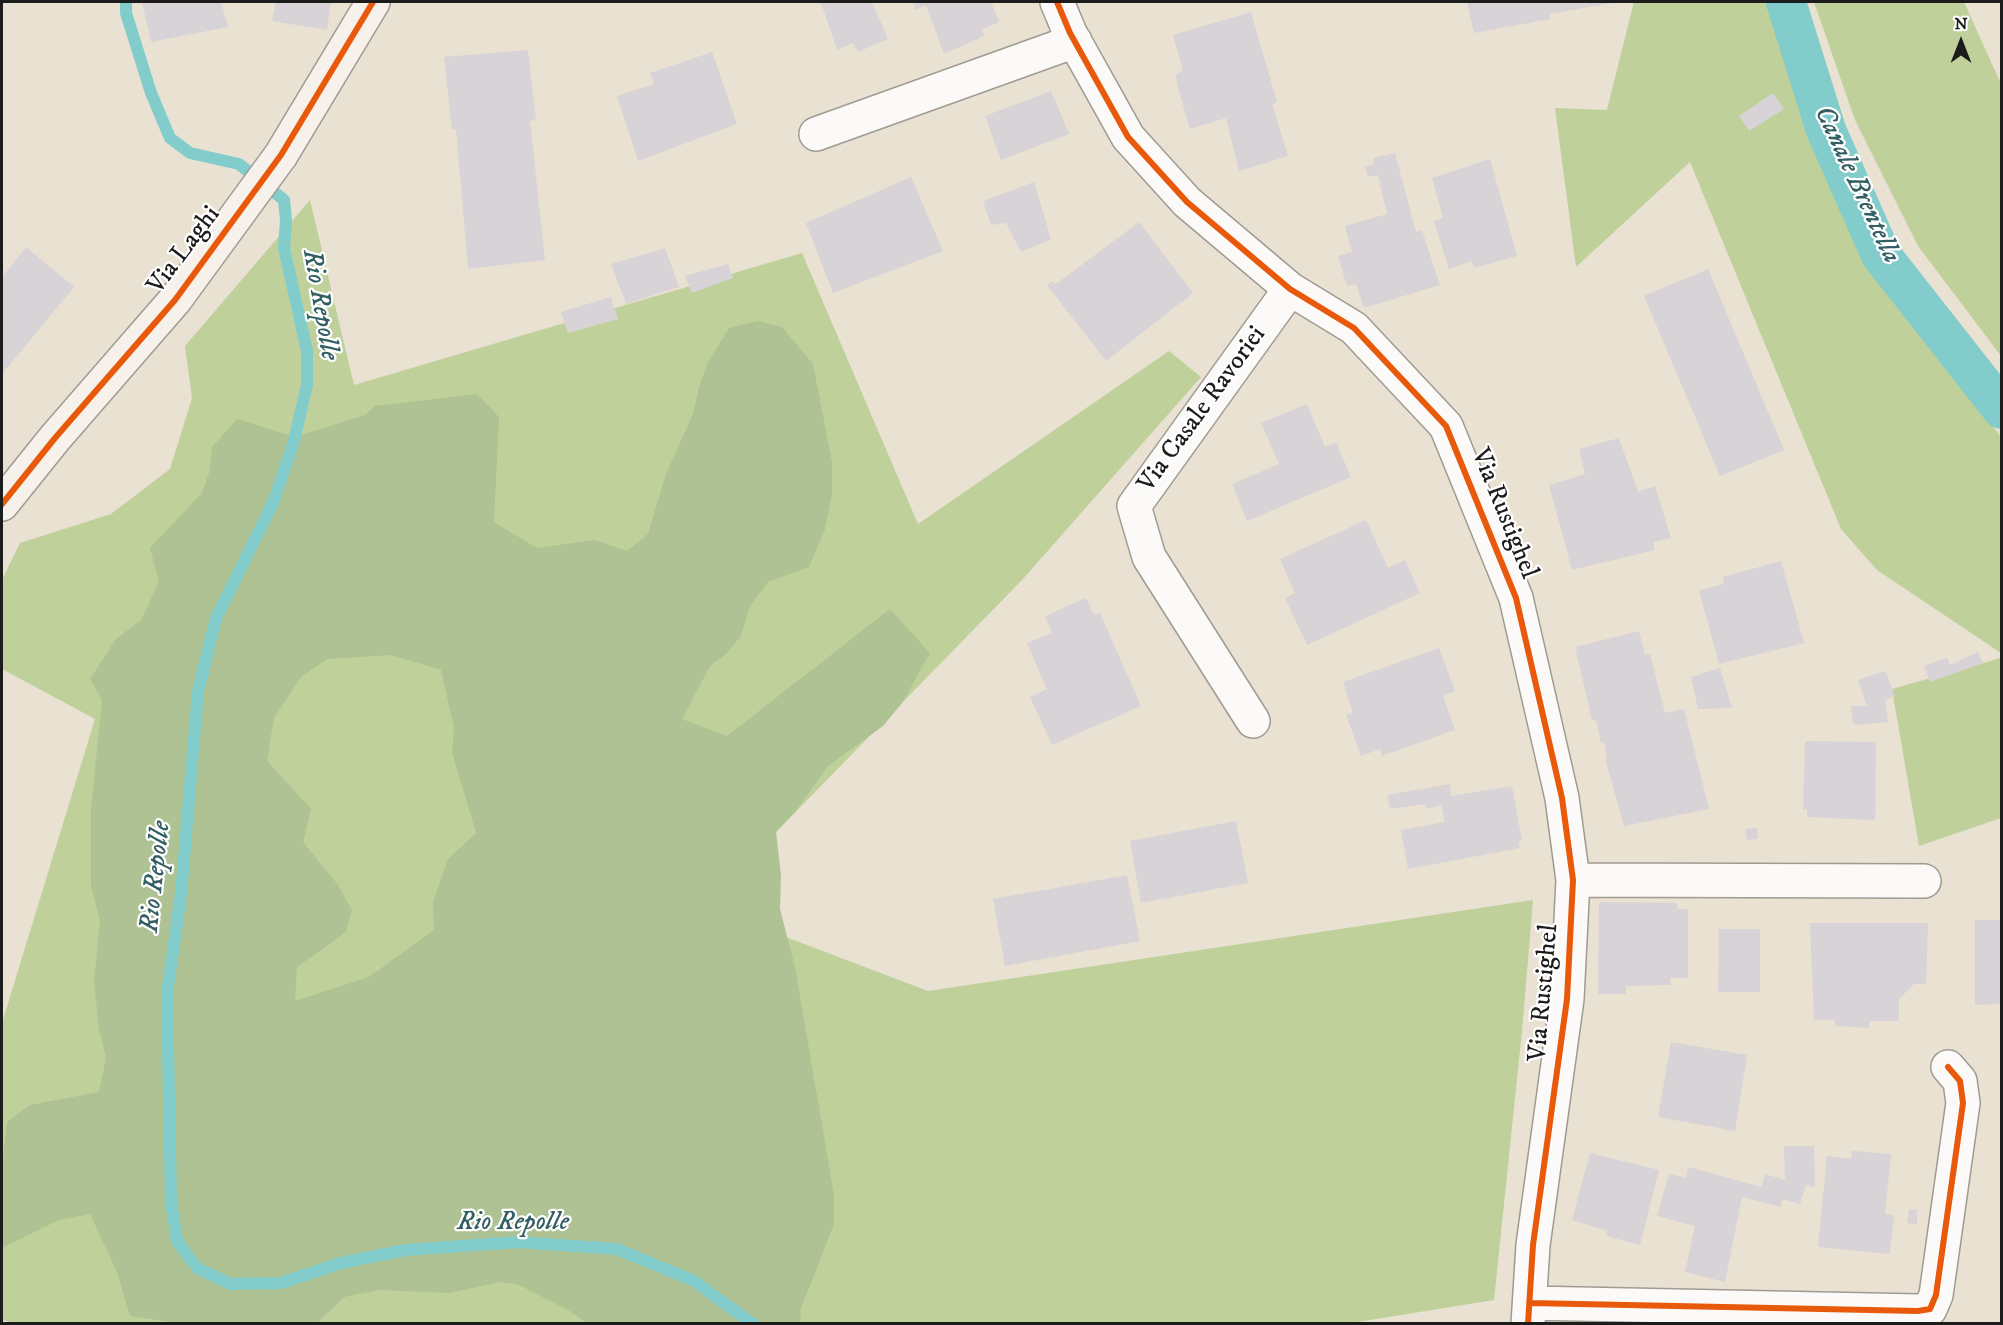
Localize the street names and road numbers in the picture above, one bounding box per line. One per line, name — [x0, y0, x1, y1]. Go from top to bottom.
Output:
street label: Via Laghi — [142, 201, 228, 301]
street label: Via Casale Ravoriei — [1132, 321, 1274, 499]
street label: Via Rustighel — [1463, 444, 1543, 584]
street label: Via Rustighel — [1523, 923, 1567, 1063]

